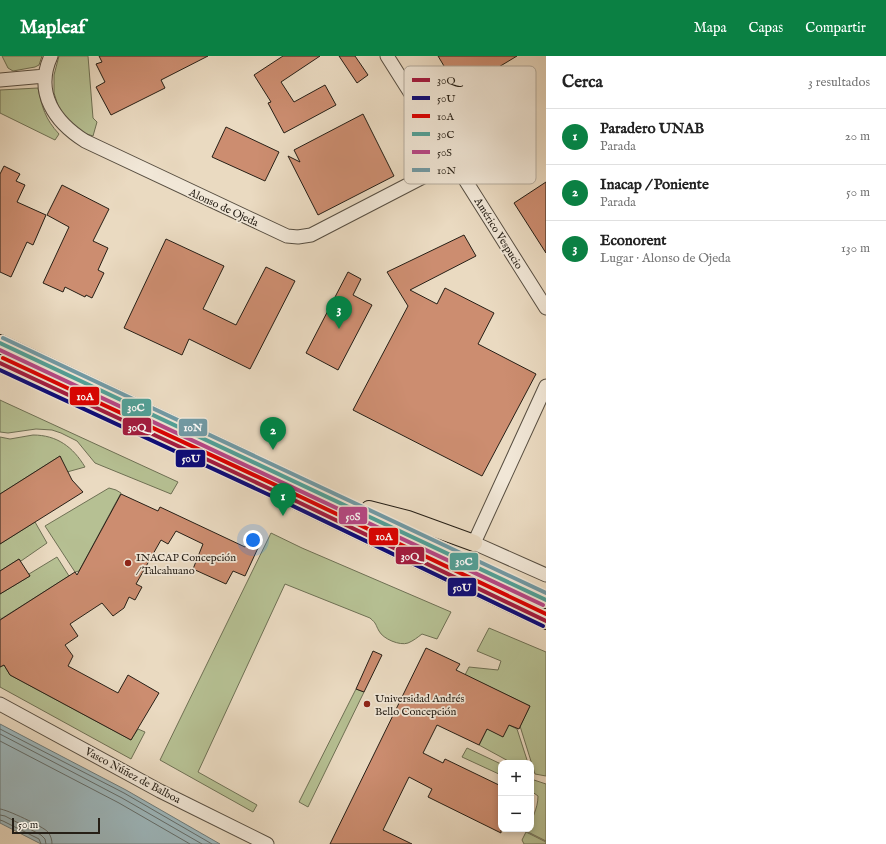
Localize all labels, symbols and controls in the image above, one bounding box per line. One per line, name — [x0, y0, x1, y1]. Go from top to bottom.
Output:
text: Mapleaf — [20, 16, 85, 40]
text: Mapa — [694, 19, 727, 37]
text: Capas — [749, 19, 783, 37]
text: Compartir — [805, 19, 866, 37]
legend — [404, 66, 536, 184]
text: Cerca — [562, 72, 603, 93]
text: 30Q — [437, 74, 464, 88]
text: 3 resultados — [808, 74, 870, 91]
text: 50U — [437, 92, 456, 106]
text: 10A — [437, 110, 454, 124]
text: Paradero UNAB — [600, 119, 704, 138]
text: 30C — [437, 128, 455, 142]
text: 1 — [573, 128, 577, 145]
text: 20 m — [845, 128, 870, 145]
text: Parada — [600, 138, 636, 155]
text: 50S — [437, 146, 452, 160]
text: 10N — [437, 164, 456, 178]
text: Inacap / Poniente — [600, 175, 709, 194]
text: 2 — [572, 184, 578, 201]
text: 50 m — [846, 184, 870, 201]
street label: Alonso de Ojeda — [186, 185, 261, 230]
street label: Américo Vespucio — [470, 194, 526, 272]
text: Parada — [600, 194, 636, 211]
text: Econorent — [600, 231, 666, 250]
text: 3 — [573, 240, 577, 257]
text: 130 m — [841, 240, 870, 257]
text: Lugar · Alonso de Ojeda — [600, 250, 731, 267]
pin: 3 — [326, 296, 352, 329]
line badge: 10A — [69, 386, 100, 406]
text: 10A — [77, 390, 94, 404]
line badge: 30C — [121, 398, 152, 417]
text: 30C — [127, 401, 145, 415]
line badge: 30Q — [122, 417, 152, 436]
pin: 2 — [260, 417, 286, 450]
line badge: 10N — [178, 418, 208, 437]
text: 30Q — [128, 421, 154, 435]
text: 10N — [184, 421, 203, 435]
line badge: 50U — [175, 449, 206, 468]
text: 50U — [182, 452, 201, 466]
pin: 1 — [270, 483, 296, 516]
line badge: 50S — [338, 506, 368, 525]
text: 50S — [346, 510, 361, 524]
line badge: 10A — [368, 527, 399, 546]
your location — [243, 530, 263, 550]
text: 10A — [376, 530, 393, 544]
line badge: 30Q — [395, 546, 425, 565]
text: 30Q — [401, 550, 427, 564]
place label: INACAP Concepción / Talcahuano — [136, 551, 236, 578]
line badge: 30C — [449, 552, 479, 571]
text: 30C — [455, 555, 473, 569]
marker: INACAP Concepción / Talcahuano — [123, 558, 133, 568]
line badge: 50U — [447, 577, 477, 597]
text: 50U — [453, 581, 472, 595]
place label: Universidad Andrés Bello Concepción — [375, 692, 465, 719]
marker: Universidad Andrés Bello Concepción — [362, 699, 372, 709]
street label: Vasco Núñez de Balboa — [81, 744, 183, 807]
map controls — [498, 760, 534, 832]
button: + — [498, 760, 534, 796]
button: − — [498, 796, 534, 832]
scale bar — [12, 816, 100, 835]
text: 50 m — [18, 818, 38, 832]

